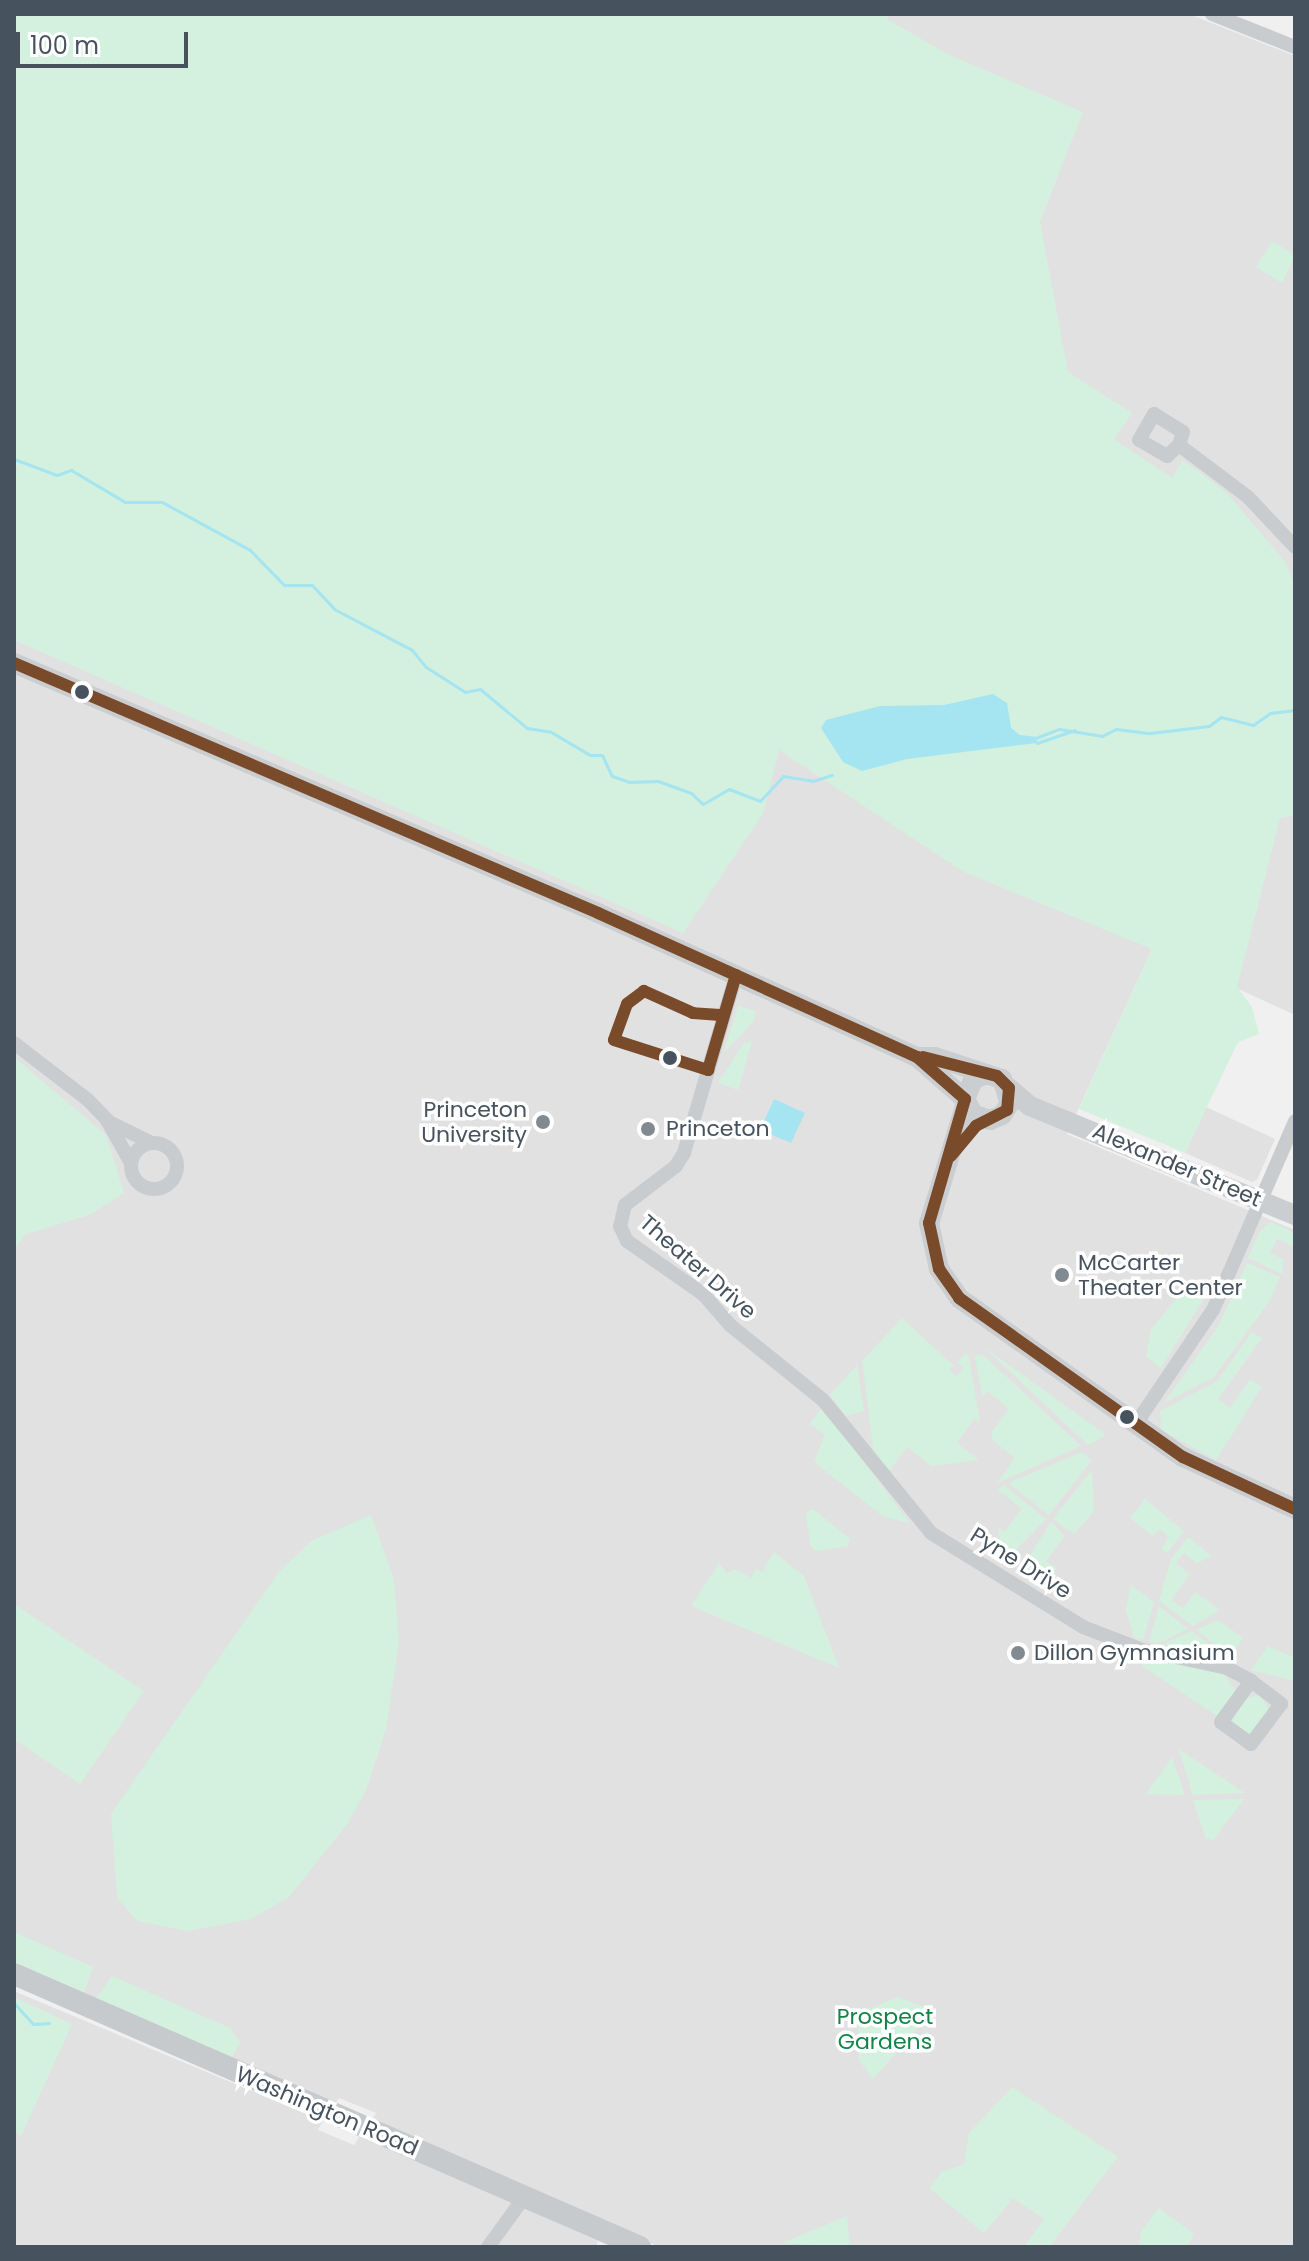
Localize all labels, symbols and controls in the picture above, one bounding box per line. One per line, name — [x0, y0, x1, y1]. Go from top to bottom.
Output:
scale bar — [20, 16, 192, 66]
text: 100 m — [30, 29, 99, 62]
unlabelled marker — [74, 684, 90, 700]
unlabelled marker — [662, 1050, 678, 1066]
place label: Princeton University — [421, 1096, 527, 1148]
marker: Princeton University — [534, 1113, 552, 1131]
place label: Princeton — [666, 1116, 770, 1142]
marker: Princeton — [637, 1118, 659, 1140]
street label: Alexander Street — [1089, 1118, 1265, 1212]
street label: Theater Drive — [634, 1209, 762, 1325]
place label: McCarter Theater Center — [1078, 1249, 1243, 1300]
marker: McCarter Theater Center — [1053, 1266, 1071, 1284]
unlabelled marker — [1119, 1409, 1135, 1425]
street label: Pyne Drive — [966, 1522, 1076, 1604]
place label: Dillon Gymnasium — [1034, 1640, 1235, 1666]
marker: Dillon Gymnasium — [1009, 1644, 1027, 1662]
park label: Prospect Gardens — [837, 2003, 933, 2054]
street label: Washington Road — [232, 2061, 422, 2161]

